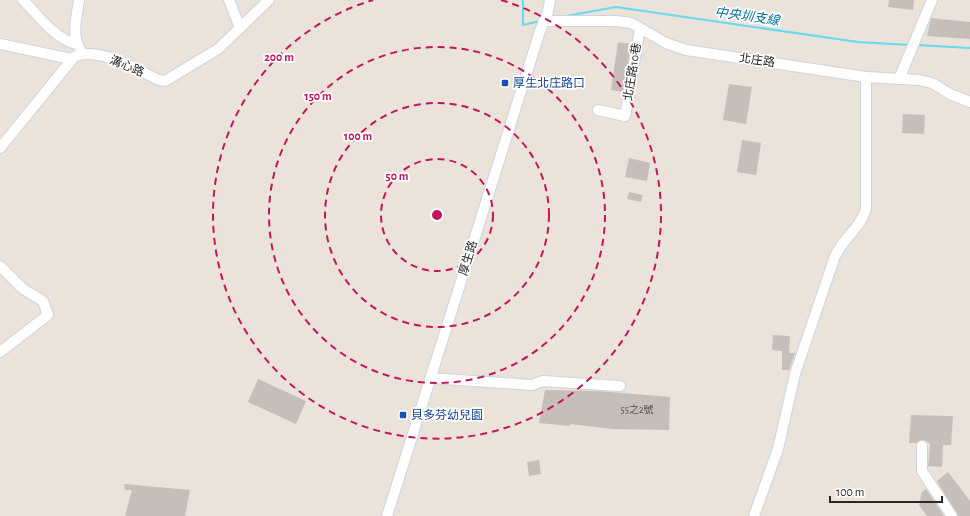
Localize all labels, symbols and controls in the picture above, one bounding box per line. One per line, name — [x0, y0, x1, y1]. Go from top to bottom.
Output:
water label: 中央圳支線 — [714, 5, 782, 28]
street label: 北庄路10巷 — [621, 42, 642, 102]
text: 200 m — [264, 51, 294, 63]
street label: 北庄路 — [738, 51, 776, 68]
street label: 溝心路 — [108, 53, 146, 79]
place label: 厚生北庄路口 — [513, 76, 585, 89]
marker: 厚生北庄路口 — [500, 78, 510, 88]
text: 150 m — [304, 90, 332, 102]
text: 100 m — [344, 130, 372, 142]
text: 50 m — [386, 170, 409, 182]
centre of rings — [430, 208, 444, 222]
street label: 厚生路 — [456, 239, 479, 277]
house number: 55之2號 — [621, 404, 653, 415]
place label: 貝多芬幼兒園 — [411, 408, 483, 421]
marker: 貝多芬幼兒園 — [398, 410, 408, 420]
scale bar — [830, 478, 942, 504]
text: 100 m — [836, 486, 864, 498]

